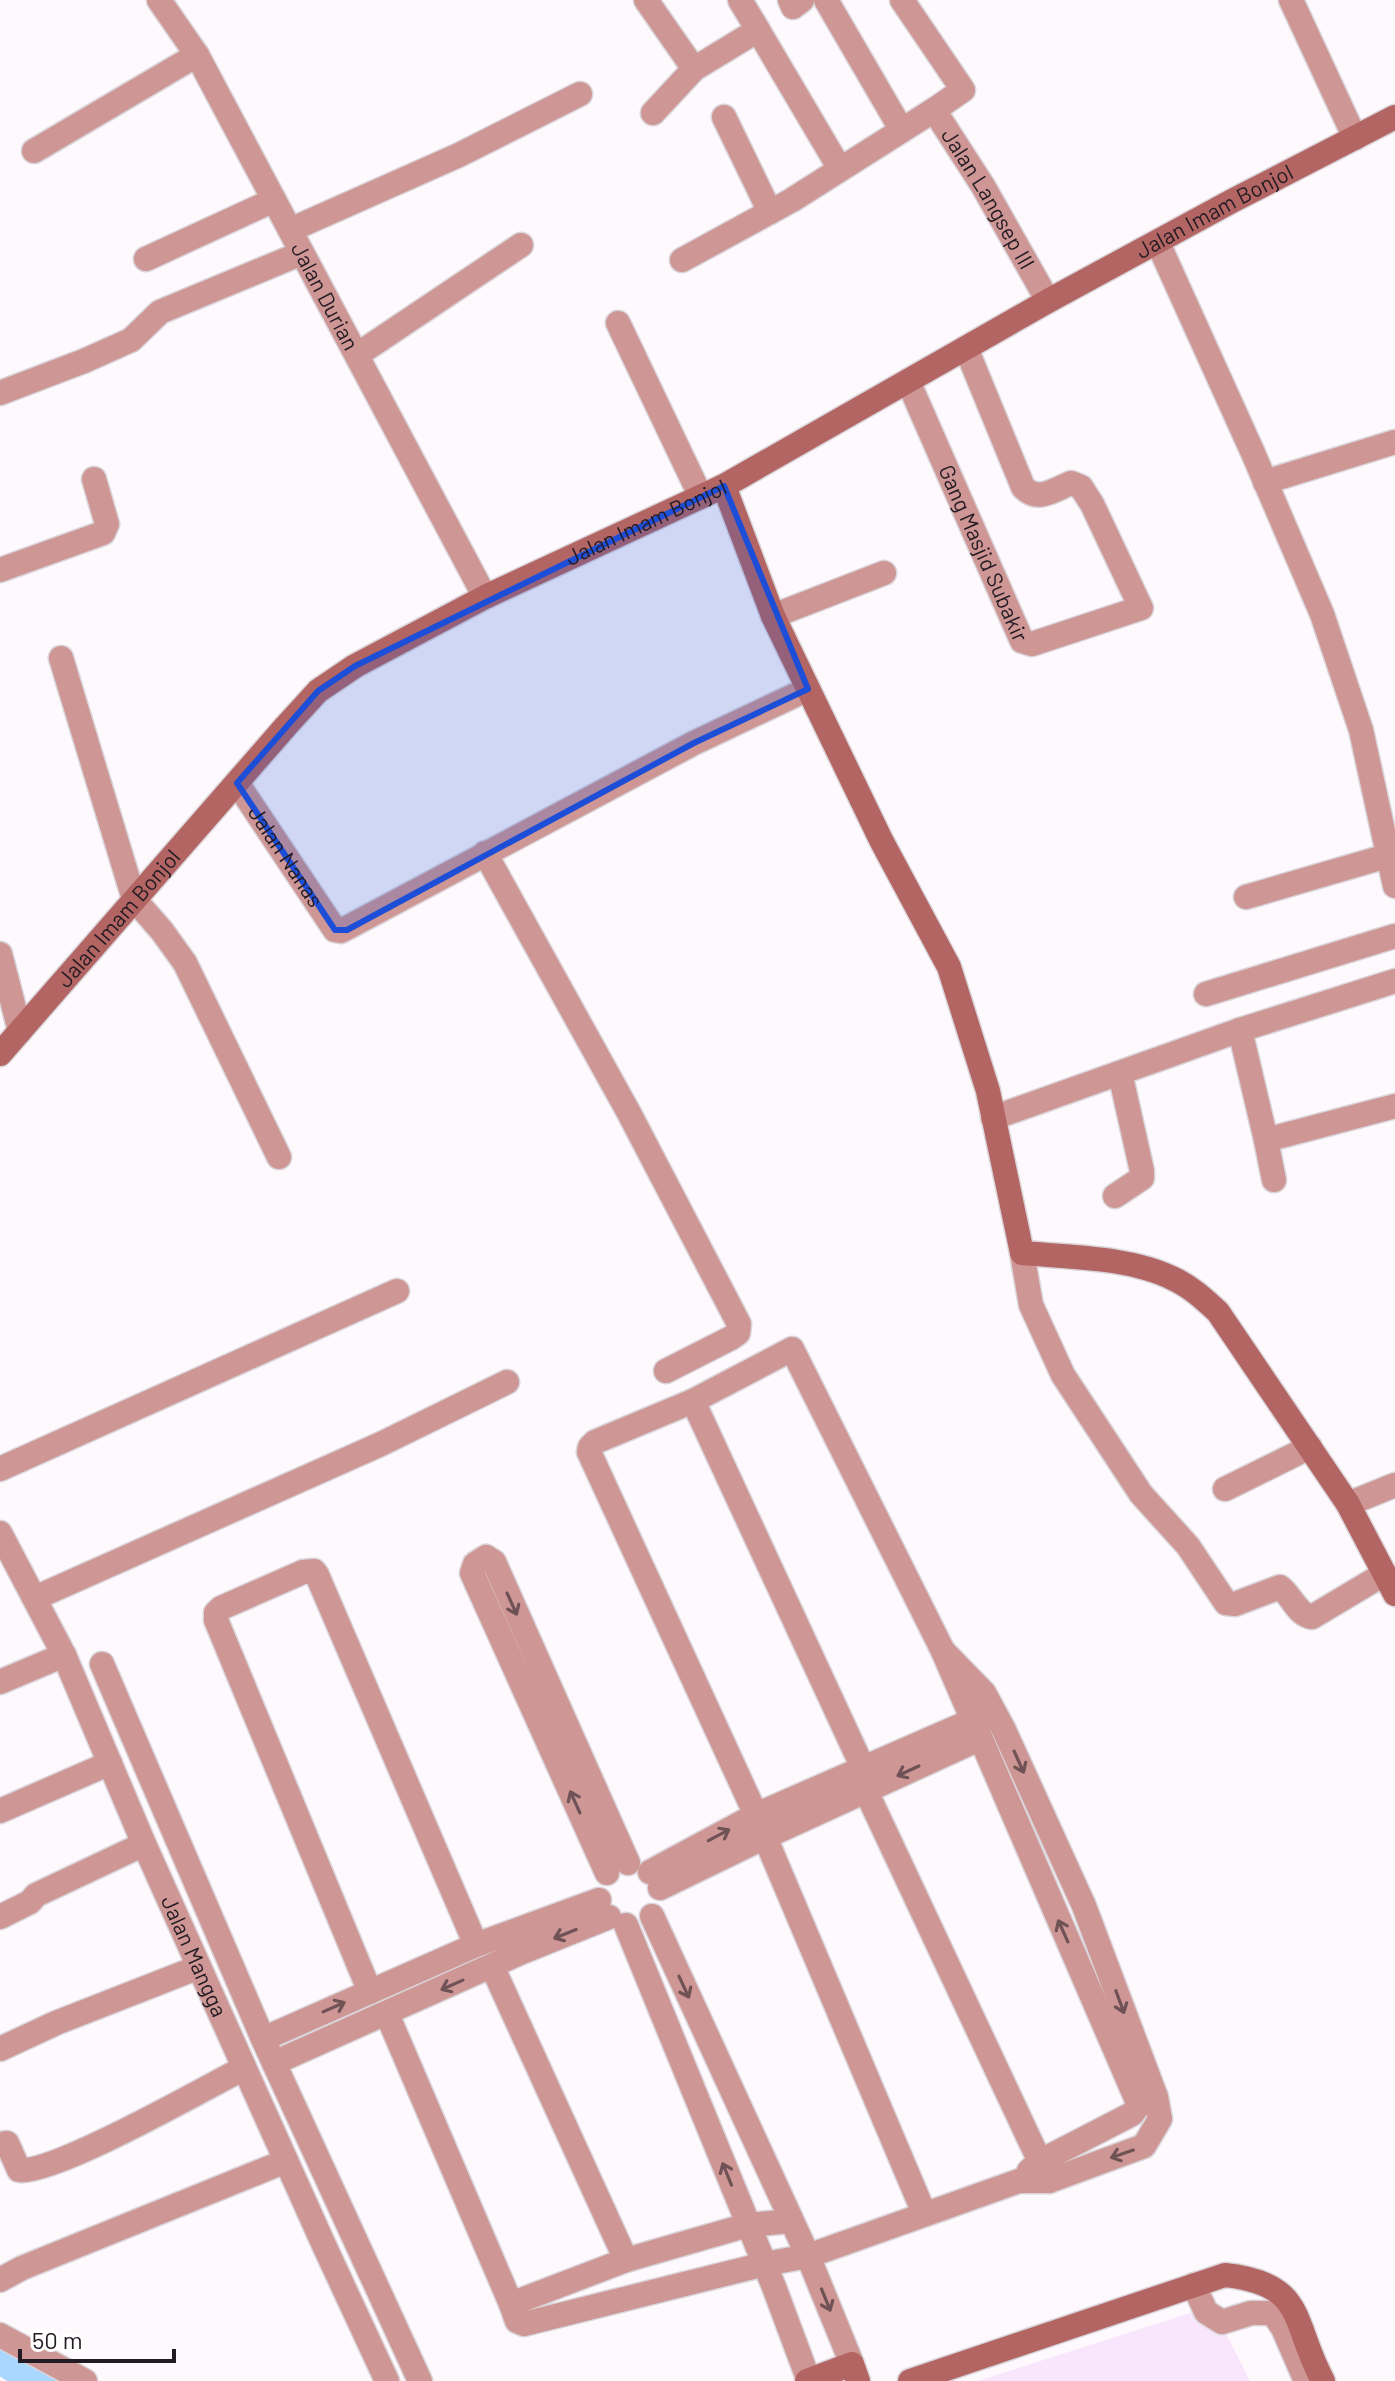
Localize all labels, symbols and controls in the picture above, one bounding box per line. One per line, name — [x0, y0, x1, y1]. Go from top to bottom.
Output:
street label: Jalan Langsep III — [937, 123, 1041, 273]
street label: Jalan Imam Bonjol — [1131, 158, 1297, 263]
street label: Jalan Durian — [287, 237, 365, 354]
street label: Gang Masjid Subakir — [934, 460, 1035, 645]
street label: Jalan Imam Bonjol — [561, 473, 730, 570]
street label: Jalan Nanas — [244, 800, 330, 911]
street label: Jalan Imam Bonjol — [50, 843, 185, 992]
one-way arrow — [506, 1591, 521, 1615]
one-way arrow — [1012, 1750, 1027, 1774]
one-way arrow — [897, 1765, 921, 1780]
one-way arrow — [566, 1790, 581, 1815]
one-way arrow — [707, 1826, 730, 1842]
street label: Jalan Mangga — [157, 1891, 234, 2021]
one-way arrow — [1055, 1919, 1070, 1943]
one-way arrow — [553, 1928, 578, 1942]
one-way arrow — [678, 1974, 693, 1998]
one-way arrow — [440, 1978, 464, 1993]
one-way arrow — [1114, 1989, 1128, 2013]
one-way arrow — [321, 1999, 346, 2014]
one-way arrow — [1110, 2148, 1135, 2162]
one-way arrow — [719, 2162, 734, 2187]
one-way arrow — [819, 2287, 834, 2312]
scale bar — [20, 2313, 174, 2363]
text: 50 m — [32, 2325, 83, 2354]

